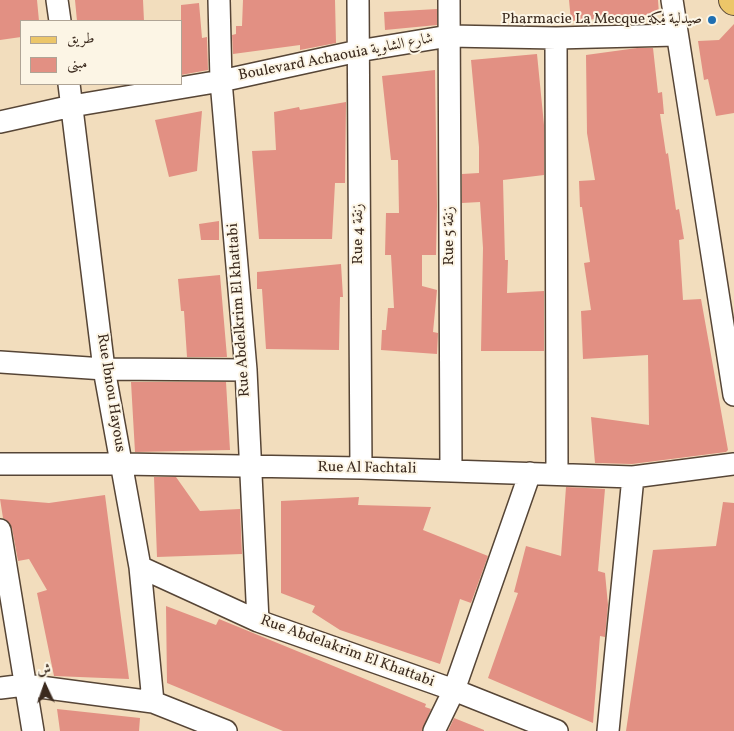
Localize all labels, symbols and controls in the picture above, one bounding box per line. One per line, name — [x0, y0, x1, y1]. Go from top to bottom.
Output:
place label: Pharmacie La Mecque صيدلية مكة — [501, 11, 702, 29]
marker: Pharmacie La Mecque صيدلية مكة — [706, 14, 718, 26]
legend — [20, 20, 182, 85]
text: طريق — [67, 29, 94, 50]
street label: Boulevard Achaouia شارع الشاوية — [237, 30, 435, 86]
text: مبنى — [67, 54, 87, 75]
street label: Rue 4 زنقة — [350, 204, 368, 264]
street label: Rue 5 زنقة — [441, 206, 459, 266]
street label: Rue Abdelkrim El khattabi — [225, 222, 255, 398]
street label: Rue Ibnou Hayous — [92, 332, 128, 454]
street label: Rue Al Fachtali — [317, 459, 417, 479]
street label: Rue Abdelakrim El Khattabi — [258, 612, 436, 692]
north arrow — [20, 661, 70, 711]
text: ش — [37, 661, 52, 680]

